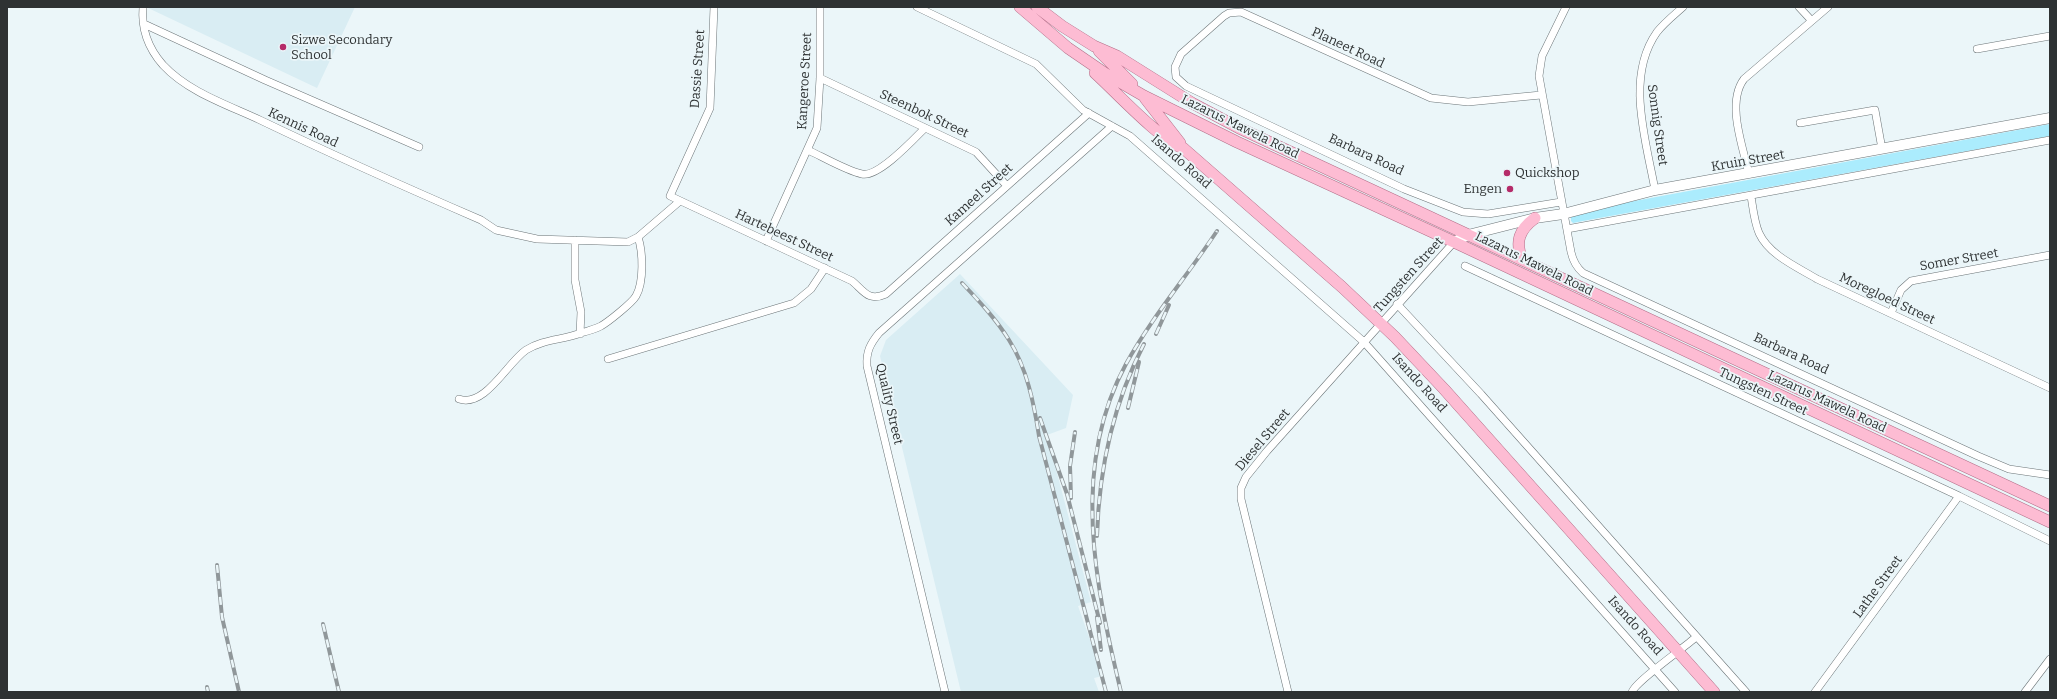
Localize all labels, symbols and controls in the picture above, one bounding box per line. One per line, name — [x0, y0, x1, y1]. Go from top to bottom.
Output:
street label: Planeet Road — [1309, 24, 1387, 72]
street label: Dassie Street — [687, 29, 709, 109]
place label: Sizwe Secondary School — [291, 32, 392, 63]
street label: Kangeroe Street — [795, 32, 815, 130]
marker: Sizwe Secondary School — [278, 42, 288, 52]
street label: Sonnig Street — [1644, 83, 1670, 167]
street label: Steenbok Street — [877, 87, 971, 141]
street label: Lazarus Mawela Road — [1178, 92, 1302, 162]
street label: Kennis Road — [266, 105, 340, 151]
street label: Barbara Road — [1326, 131, 1406, 179]
street label: Isando Road — [1148, 132, 1214, 192]
street label: Kruin Street — [1710, 147, 1786, 175]
street label: Kameel Street — [942, 161, 1016, 229]
place label: Quickshop — [1515, 165, 1580, 181]
marker: Quickshop — [1502, 168, 1512, 178]
place label: Engen — [1463, 181, 1502, 197]
marker: Engen — [1505, 184, 1515, 194]
street label: Hartebeest Street — [732, 206, 836, 266]
street label: Lazarus Mawela Road — [1472, 229, 1596, 299]
street label: Tungsten Street — [1371, 234, 1447, 316]
street label: Somer Street — [1918, 245, 2000, 275]
street label: Moregloed Street — [1837, 270, 1937, 328]
street label: Barbara Road — [1751, 330, 1831, 378]
street label: Isando Road — [1388, 350, 1450, 416]
street label: Quality Street — [872, 362, 906, 446]
street label: Tungsten Street — [1716, 365, 1810, 419]
street label: Lazarus Mawela Road — [1765, 368, 1889, 436]
street label: Diesel Street — [1232, 406, 1294, 474]
street label: Lathe Street — [1850, 553, 1906, 621]
street label: Isando Road — [1604, 593, 1666, 659]

